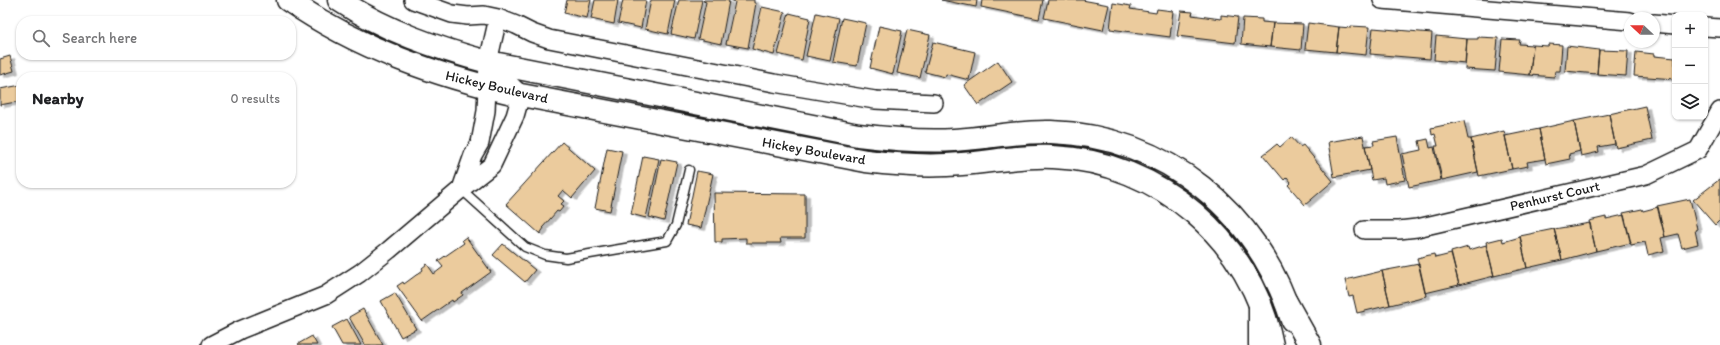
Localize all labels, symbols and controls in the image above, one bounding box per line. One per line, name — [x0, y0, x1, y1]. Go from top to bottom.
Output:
north arrow — [1624, 12, 1660, 48]
map controls — [1672, 12, 1708, 120]
button: + — [1672, 12, 1708, 48]
search box — [16, 16, 296, 60]
icon: search — [30, 27, 52, 49]
text: Search here — [62, 29, 137, 47]
button: − — [1672, 48, 1708, 84]
street label: Hickey Boulevard — [444, 67, 550, 107]
button: layers — [1672, 84, 1708, 120]
text: Nearby — [32, 88, 84, 108]
text: 0 results — [230, 91, 280, 106]
street label: Hickey Boulevard — [761, 134, 867, 169]
street label: Penhurst Court — [1508, 177, 1602, 215]

